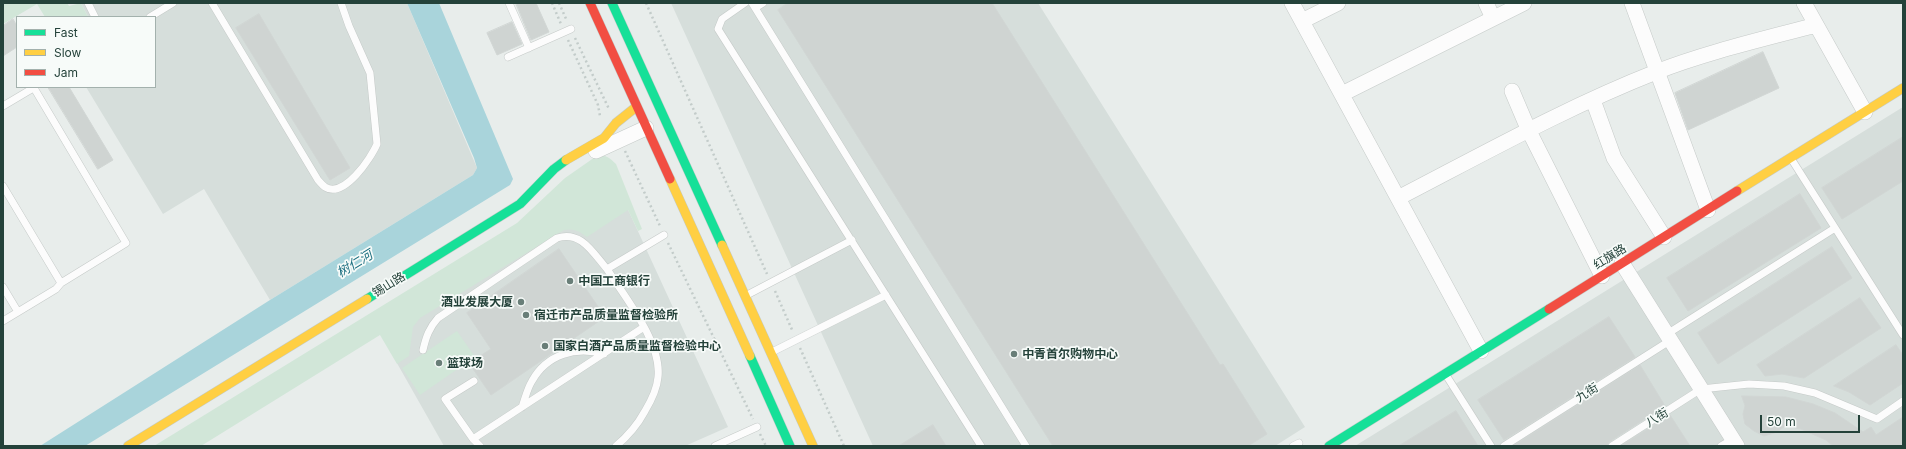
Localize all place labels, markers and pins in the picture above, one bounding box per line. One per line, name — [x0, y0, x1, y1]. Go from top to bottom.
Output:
place label: 中国工商银行 — [578, 274, 650, 288]
marker: 中国工商银行 — [565, 276, 575, 286]
place label: 酒业发展大厦 — [441, 295, 513, 309]
marker: 酒业发展大厦 — [516, 297, 526, 307]
place label: 宿迁市产品质量监督检验所 — [534, 308, 678, 322]
marker: 宿迁市产品质量监督检验所 — [521, 310, 531, 320]
place label: 国家白酒产品质量监督检验中心 — [553, 339, 721, 353]
marker: 国家白酒产品质量监督检验中心 — [540, 341, 550, 351]
place label: 中青首尔购物中心 — [1022, 347, 1118, 361]
marker: 中青首尔购物中心 — [1009, 349, 1019, 359]
place label: 篮球场 — [447, 356, 483, 370]
marker: 篮球场 — [434, 358, 444, 368]

